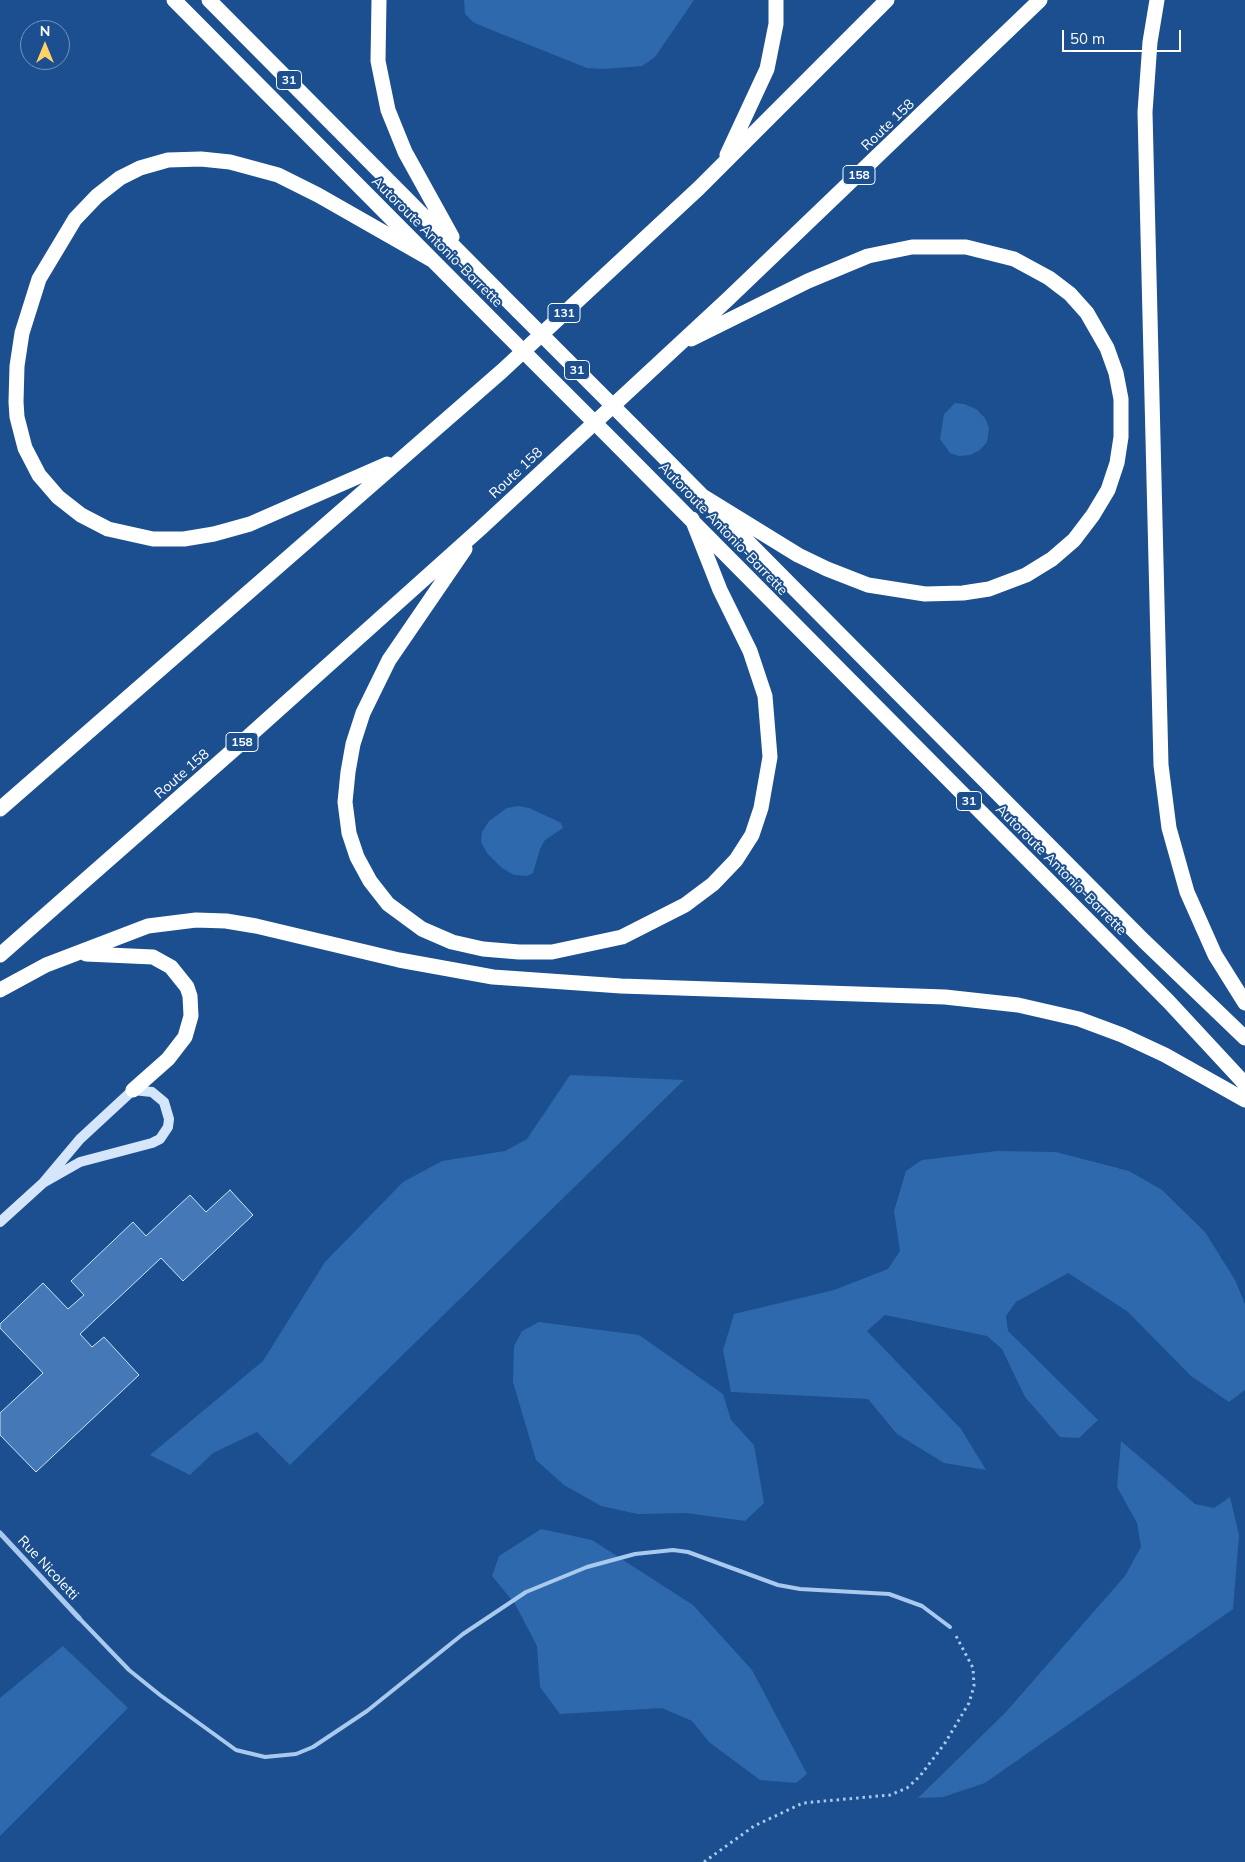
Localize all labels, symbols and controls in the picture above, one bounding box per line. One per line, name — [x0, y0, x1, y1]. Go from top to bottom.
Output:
north arrow — [20, 20, 70, 70]
scale bar — [1065, 20, 1184, 52]
text: N — [40, 22, 50, 40]
text: 50 m — [1070, 29, 1105, 48]
road number: 31 — [276, 70, 302, 90]
street label: Route 158 — [858, 96, 918, 154]
road number: 158 — [843, 166, 875, 184]
street label: Autoroute Antonio-Barrette — [368, 173, 506, 311]
road number: 131 — [548, 304, 580, 322]
road number: 31 — [564, 360, 590, 380]
street label: Route 158 — [486, 444, 546, 502]
street label: Autoroute Antonio-Barrette — [655, 459, 791, 599]
road number: 158 — [226, 732, 258, 752]
street label: Route 158 — [151, 746, 213, 802]
road number: 31 — [956, 791, 982, 810]
street label: Autoroute Antonio-Barrette — [992, 801, 1130, 939]
street label: Rue Nicoletti — [14, 1532, 82, 1604]

